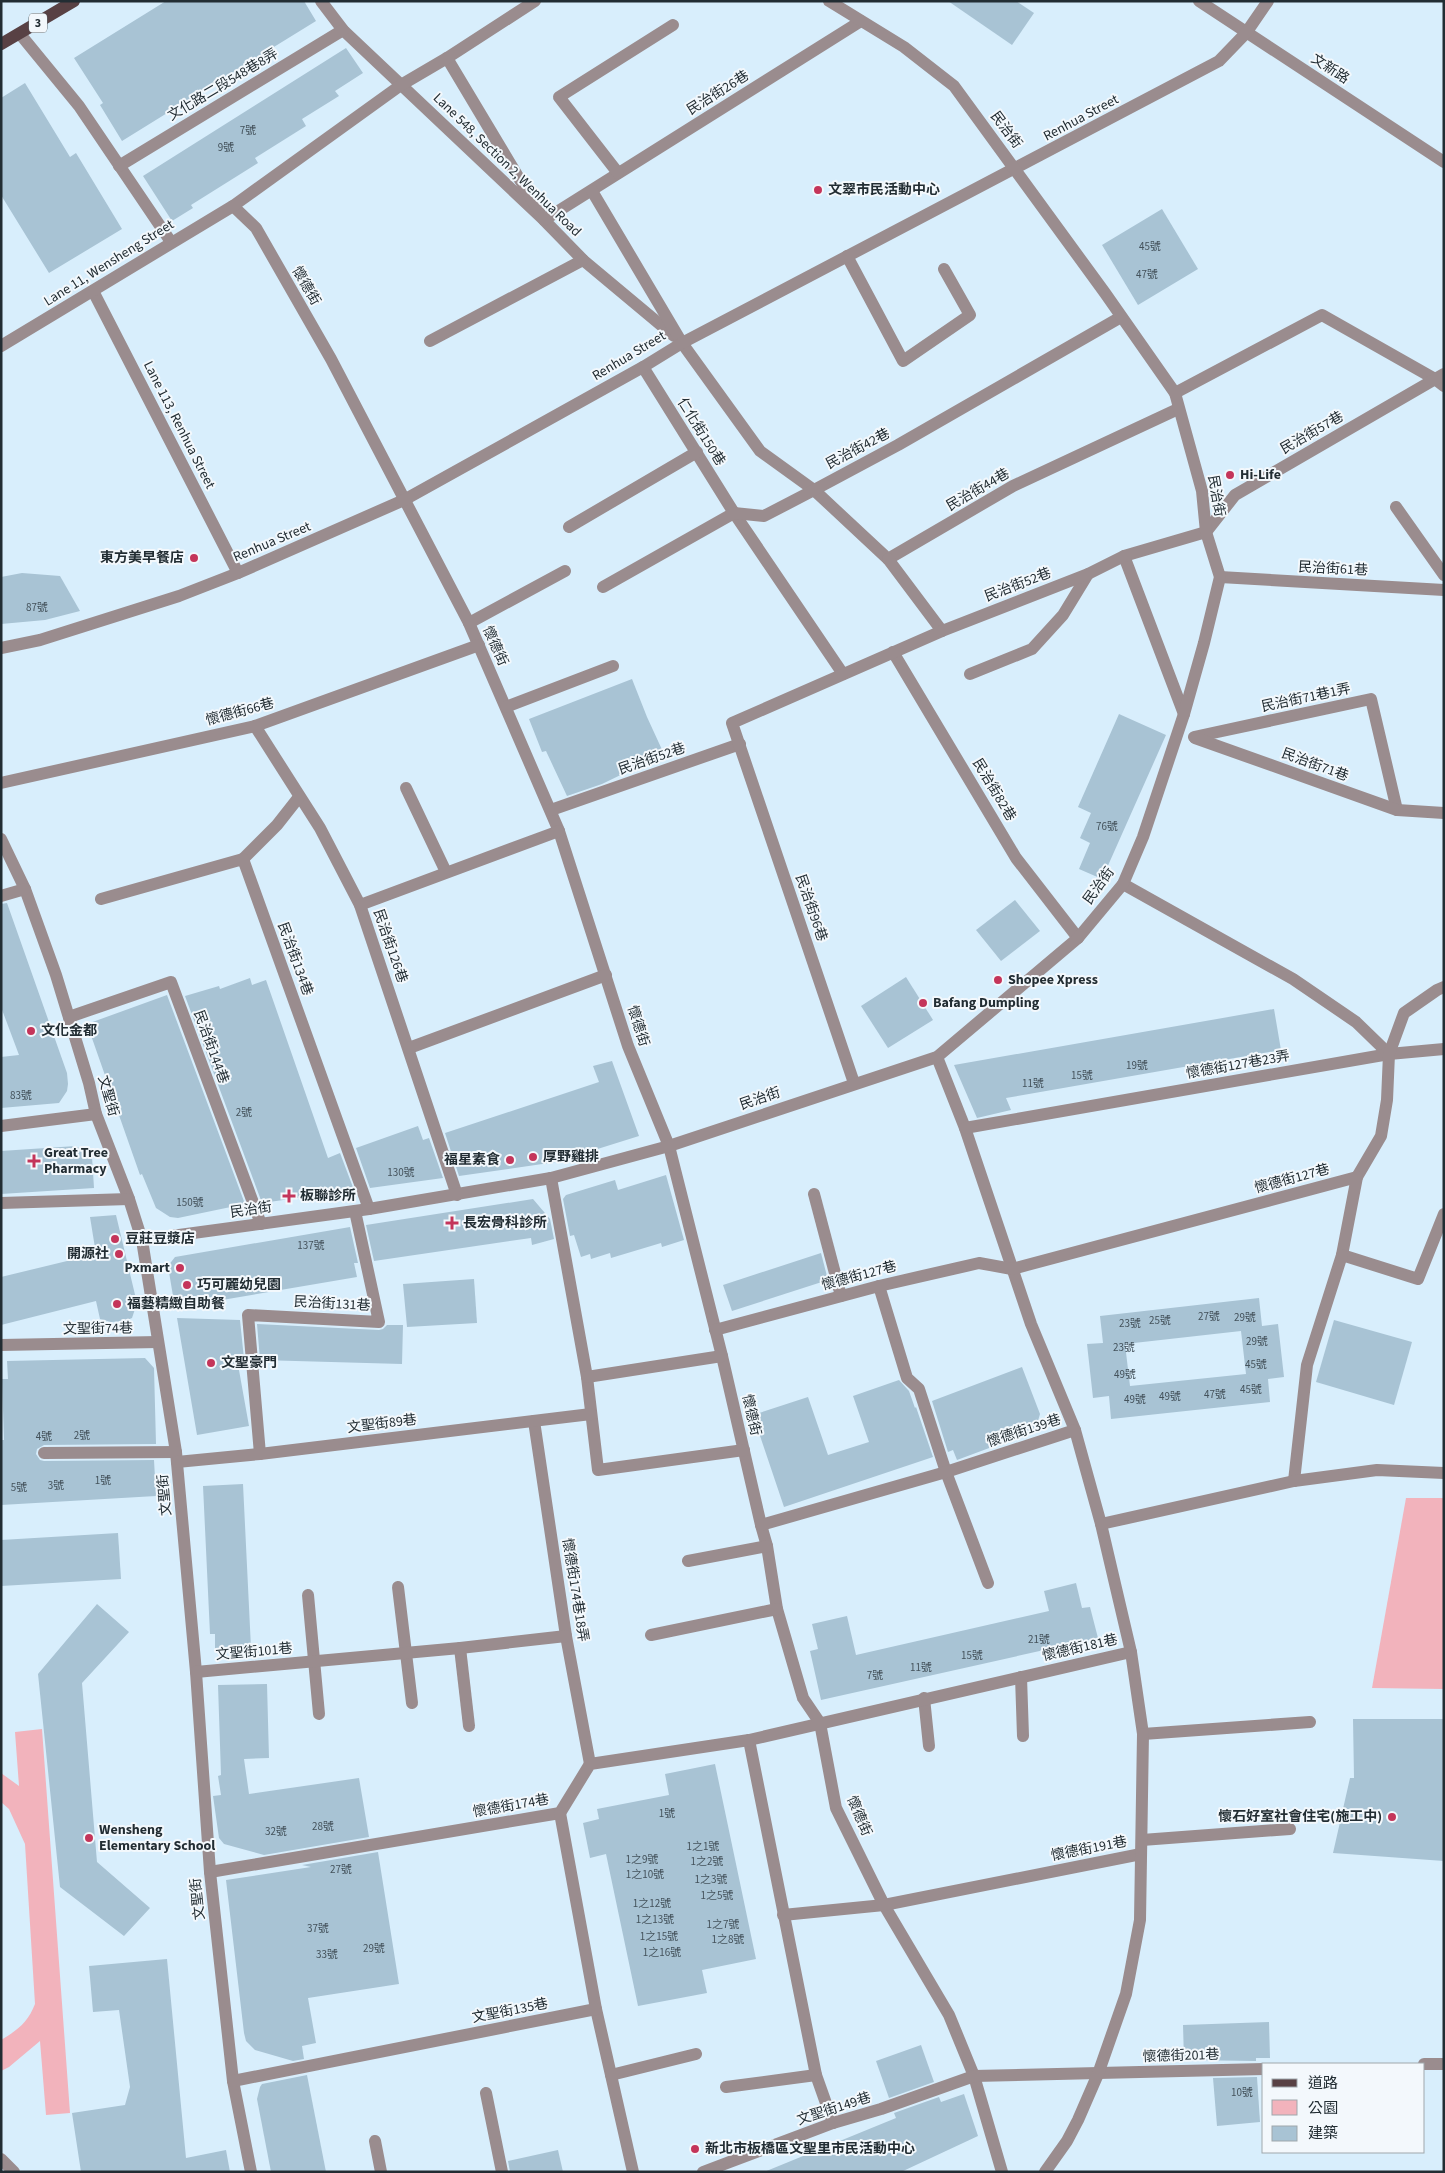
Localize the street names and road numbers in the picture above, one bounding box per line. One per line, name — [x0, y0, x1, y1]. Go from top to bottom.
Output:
road number: 3 — [29, 13, 47, 32]
street label: 文化路二段548巷8弄 — [164, 44, 282, 126]
street label: 文新路 — [1307, 49, 1353, 89]
street label: 民治街26巷 — [683, 66, 753, 120]
street label: Lane 548, Section 2, Wenhua Road — [428, 89, 586, 241]
street label: Renhua Street — [1040, 90, 1122, 146]
street label: 民治街 — [985, 107, 1027, 153]
street label: Lane 11, Wensheng Street — [40, 215, 178, 311]
street label: 懷德街 — [287, 263, 325, 309]
street label: Renhua Street — [588, 326, 670, 386]
street label: Lane 113, Renhua Street — [138, 358, 220, 493]
street label: 仁化街150巷 — [672, 394, 730, 470]
street label: 民治街57巷 — [1277, 407, 1347, 459]
street label: 民治街42巷 — [822, 424, 894, 474]
street label: 民治街44巷 — [943, 464, 1013, 516]
street label: 民治街 — [1203, 474, 1229, 518]
street label: Renhua Street — [230, 517, 314, 567]
street label: 民治街61巷 — [1298, 557, 1368, 581]
street label: 民治街52巷 — [982, 563, 1054, 607]
street label: 懷德街 — [477, 623, 513, 669]
street label: 民治街71巷1弄 — [1259, 679, 1353, 717]
street label: 懷德街66巷 — [204, 693, 276, 731]
street label: 民治街52巷 — [616, 738, 688, 780]
street label: 民治街71巷 — [1279, 744, 1351, 786]
street label: 民治街82巷 — [967, 755, 1021, 825]
street label: 民治街 — [1079, 863, 1119, 909]
street label: 民治街96巷 — [790, 872, 832, 944]
street label: 民治街126巷 — [368, 906, 412, 986]
street label: 民治街134巷 — [272, 919, 318, 999]
street label: 懷德街 — [622, 1003, 654, 1049]
street label: 民治街144巷 — [188, 1007, 234, 1087]
street label: 懷德街127巷23弄 — [1185, 1046, 1291, 1084]
street label: 文聖街 — [93, 1073, 123, 1119]
street label: 民治街 — [737, 1083, 783, 1115]
street label: 懷德街127巷 — [1252, 1159, 1332, 1199]
street label: 民治街 — [229, 1197, 273, 1223]
street label: 懷德街127巷 — [819, 1256, 899, 1296]
street label: 民治街131巷 — [293, 1292, 371, 1316]
street label: 文聖街74巷 — [63, 1318, 133, 1340]
street label: 懷德街 — [737, 1392, 765, 1438]
street label: 文聖街89巷 — [346, 1410, 418, 1438]
street label: 懷德街139巷 — [984, 1410, 1064, 1452]
street label: 文聖街 — [153, 1473, 177, 1517]
street label: 懷德街174巷18弄 — [557, 1537, 593, 1643]
street label: 懷德街181巷 — [1040, 1630, 1120, 1666]
street label: 文聖街101巷 — [215, 1639, 293, 1665]
street label: 懷德街174巷 — [471, 1789, 551, 1823]
street label: 懷德街 — [842, 1793, 876, 1839]
street label: 懷德街191巷 — [1049, 1832, 1129, 1866]
street label: 文聖街 — [186, 1877, 210, 1921]
street label: 文聖街135巷 — [470, 1994, 550, 2028]
street label: 懷德街201巷 — [1142, 2045, 1220, 2067]
street label: 文聖街149巷 — [794, 2088, 874, 2130]

